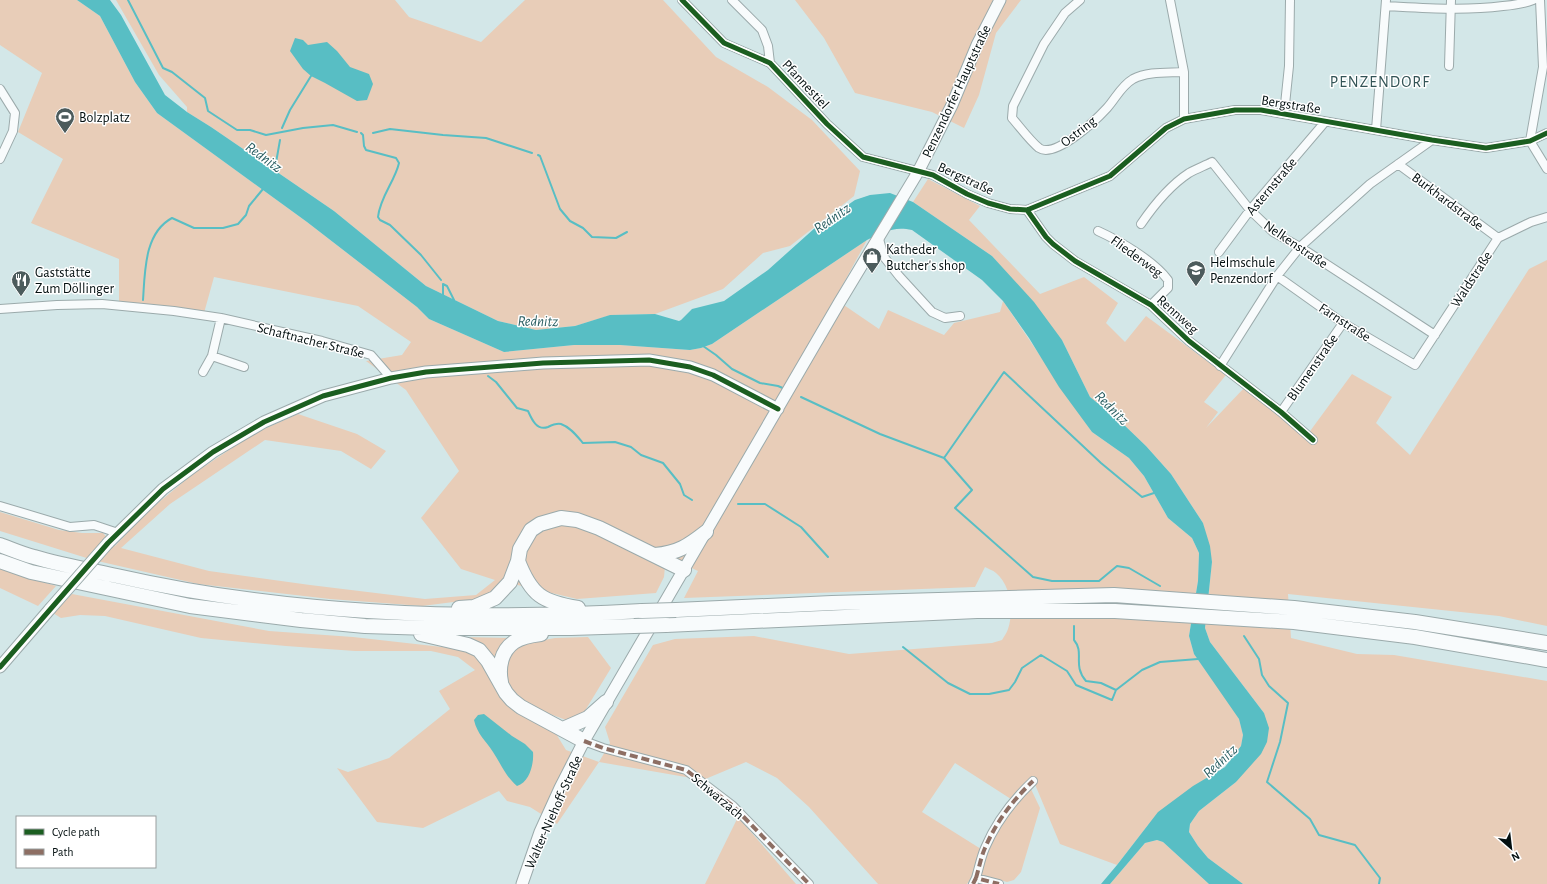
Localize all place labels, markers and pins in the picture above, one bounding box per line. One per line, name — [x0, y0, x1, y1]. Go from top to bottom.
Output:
sports icon: Bolzplatz — [54, 106, 76, 134]
place label: Bolzplatz — [79, 111, 130, 125]
place label: Katheder Butcher's shop — [886, 243, 965, 273]
shop icon: Katheder Butcher's shop — [861, 246, 883, 274]
place label: Helmschule Penzendorf — [1210, 256, 1275, 286]
school or university icon: Helmschule Penzendorf — [1185, 259, 1207, 287]
place label: Gaststätte Zum Döllinger — [35, 266, 114, 296]
restaurant icon: Gaststätte Zum Döllinger — [10, 269, 32, 297]

